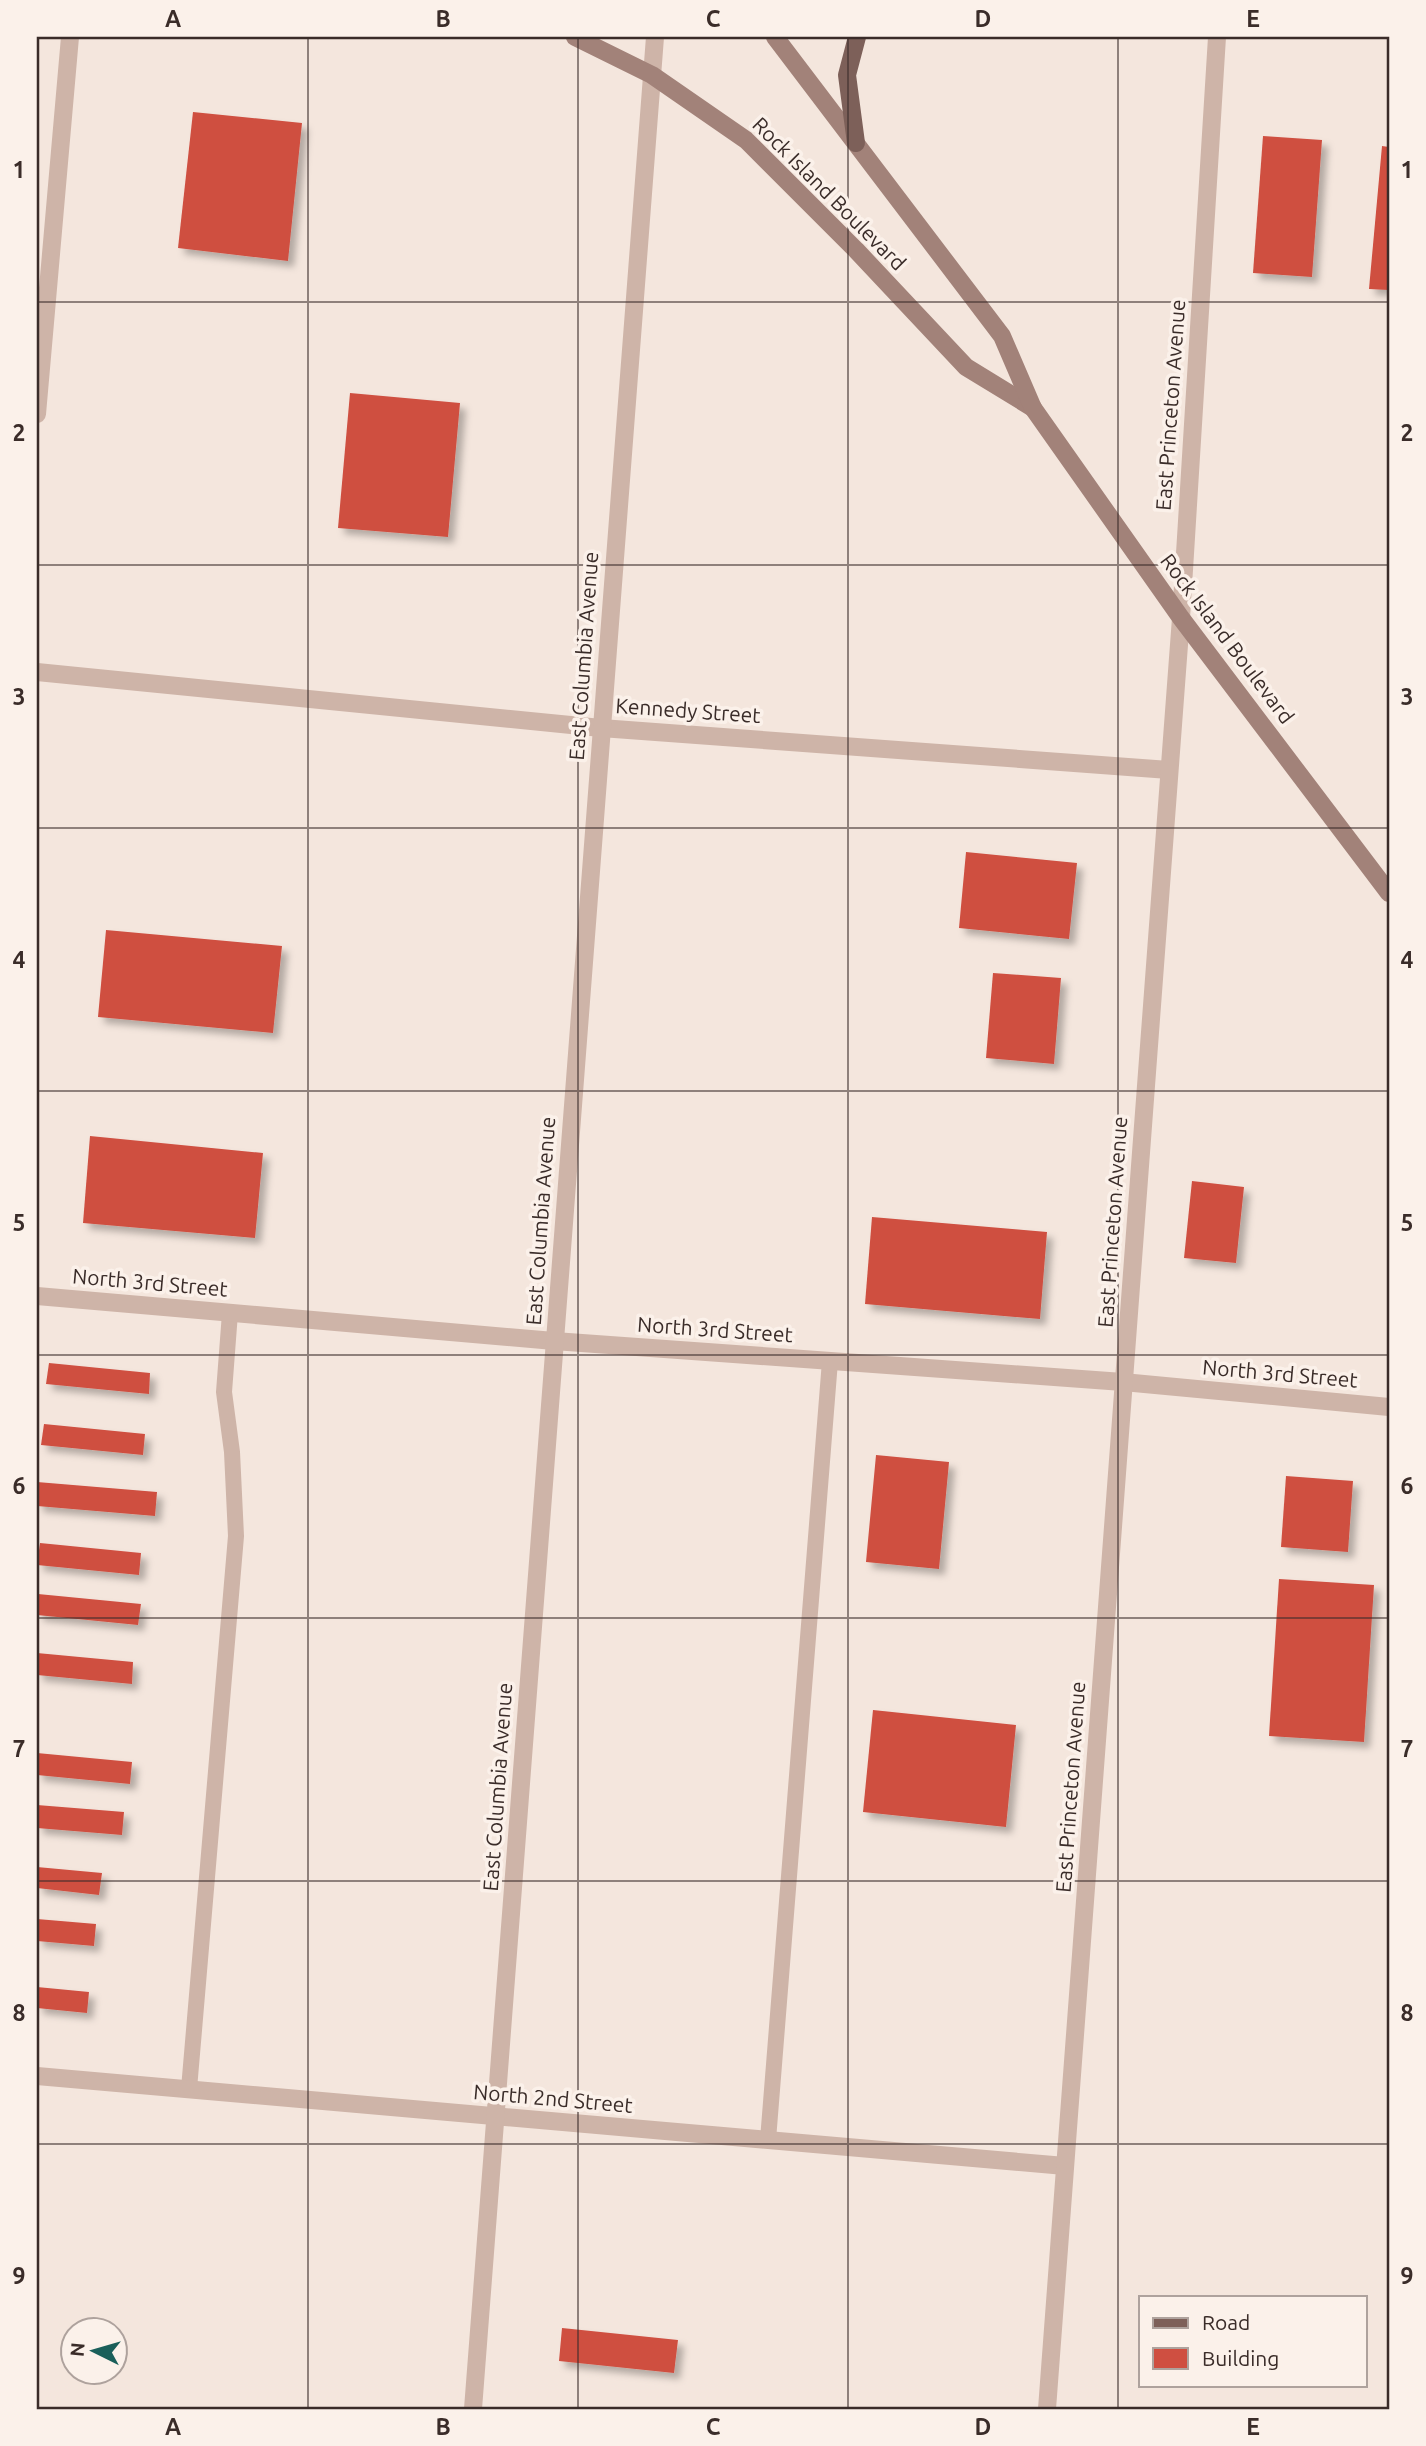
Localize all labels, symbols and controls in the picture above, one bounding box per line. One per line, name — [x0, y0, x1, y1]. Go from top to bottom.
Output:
text: A — [165, 6, 181, 31]
text: B — [435, 6, 451, 31]
text: C — [706, 6, 721, 31]
text: D — [975, 6, 991, 31]
text: E — [1246, 6, 1260, 31]
street label: Rock Island Boulevard — [748, 112, 911, 275]
text: 1 — [13, 157, 25, 182]
text: 1 — [1401, 157, 1413, 182]
street label: East Princeton Avenue — [1151, 299, 1189, 511]
text: 2 — [13, 420, 25, 445]
text: 2 — [1401, 420, 1413, 445]
street label: Rock Island Boulevard — [1156, 549, 1299, 728]
street label: East Columbia Avenue — [564, 551, 602, 761]
text: 3 — [13, 684, 25, 709]
text: 3 — [1401, 684, 1413, 709]
street label: Kennedy Street — [615, 693, 761, 727]
text: 4 — [13, 947, 26, 972]
text: 4 — [1401, 947, 1414, 972]
street label: East Columbia Avenue — [521, 1116, 559, 1326]
street label: East Princeton Avenue — [1093, 1116, 1131, 1328]
text: 5 — [13, 1210, 25, 1235]
text: 5 — [1401, 1210, 1413, 1235]
street label: North 3rd Street — [71, 1263, 229, 1301]
street label: North 3rd Street — [637, 1312, 794, 1346]
street label: North 3rd Street — [1201, 1354, 1359, 1392]
text: 6 — [13, 1473, 26, 1498]
text: 6 — [1401, 1473, 1414, 1498]
street label: East Princeton Avenue — [1051, 1681, 1089, 1893]
street label: East Columbia Avenue — [478, 1682, 516, 1892]
text: 7 — [13, 1736, 25, 1761]
text: 7 — [1401, 1736, 1413, 1761]
text: 8 — [13, 2000, 25, 2025]
text: 8 — [1401, 2000, 1413, 2025]
street label: North 2nd Street — [472, 2079, 634, 2117]
text: 9 — [13, 2263, 25, 2288]
text: 9 — [1401, 2263, 1413, 2288]
legend — [1139, 2296, 1366, 2386]
text: Road — [1202, 2310, 1250, 2334]
north arrow — [60, 2316, 130, 2386]
text: N — [65, 2341, 89, 2358]
text: Building — [1202, 2346, 1279, 2370]
text: A — [165, 2414, 181, 2439]
text: B — [435, 2414, 451, 2439]
text: C — [706, 2414, 721, 2439]
text: D — [975, 2414, 991, 2439]
text: E — [1246, 2414, 1260, 2439]

